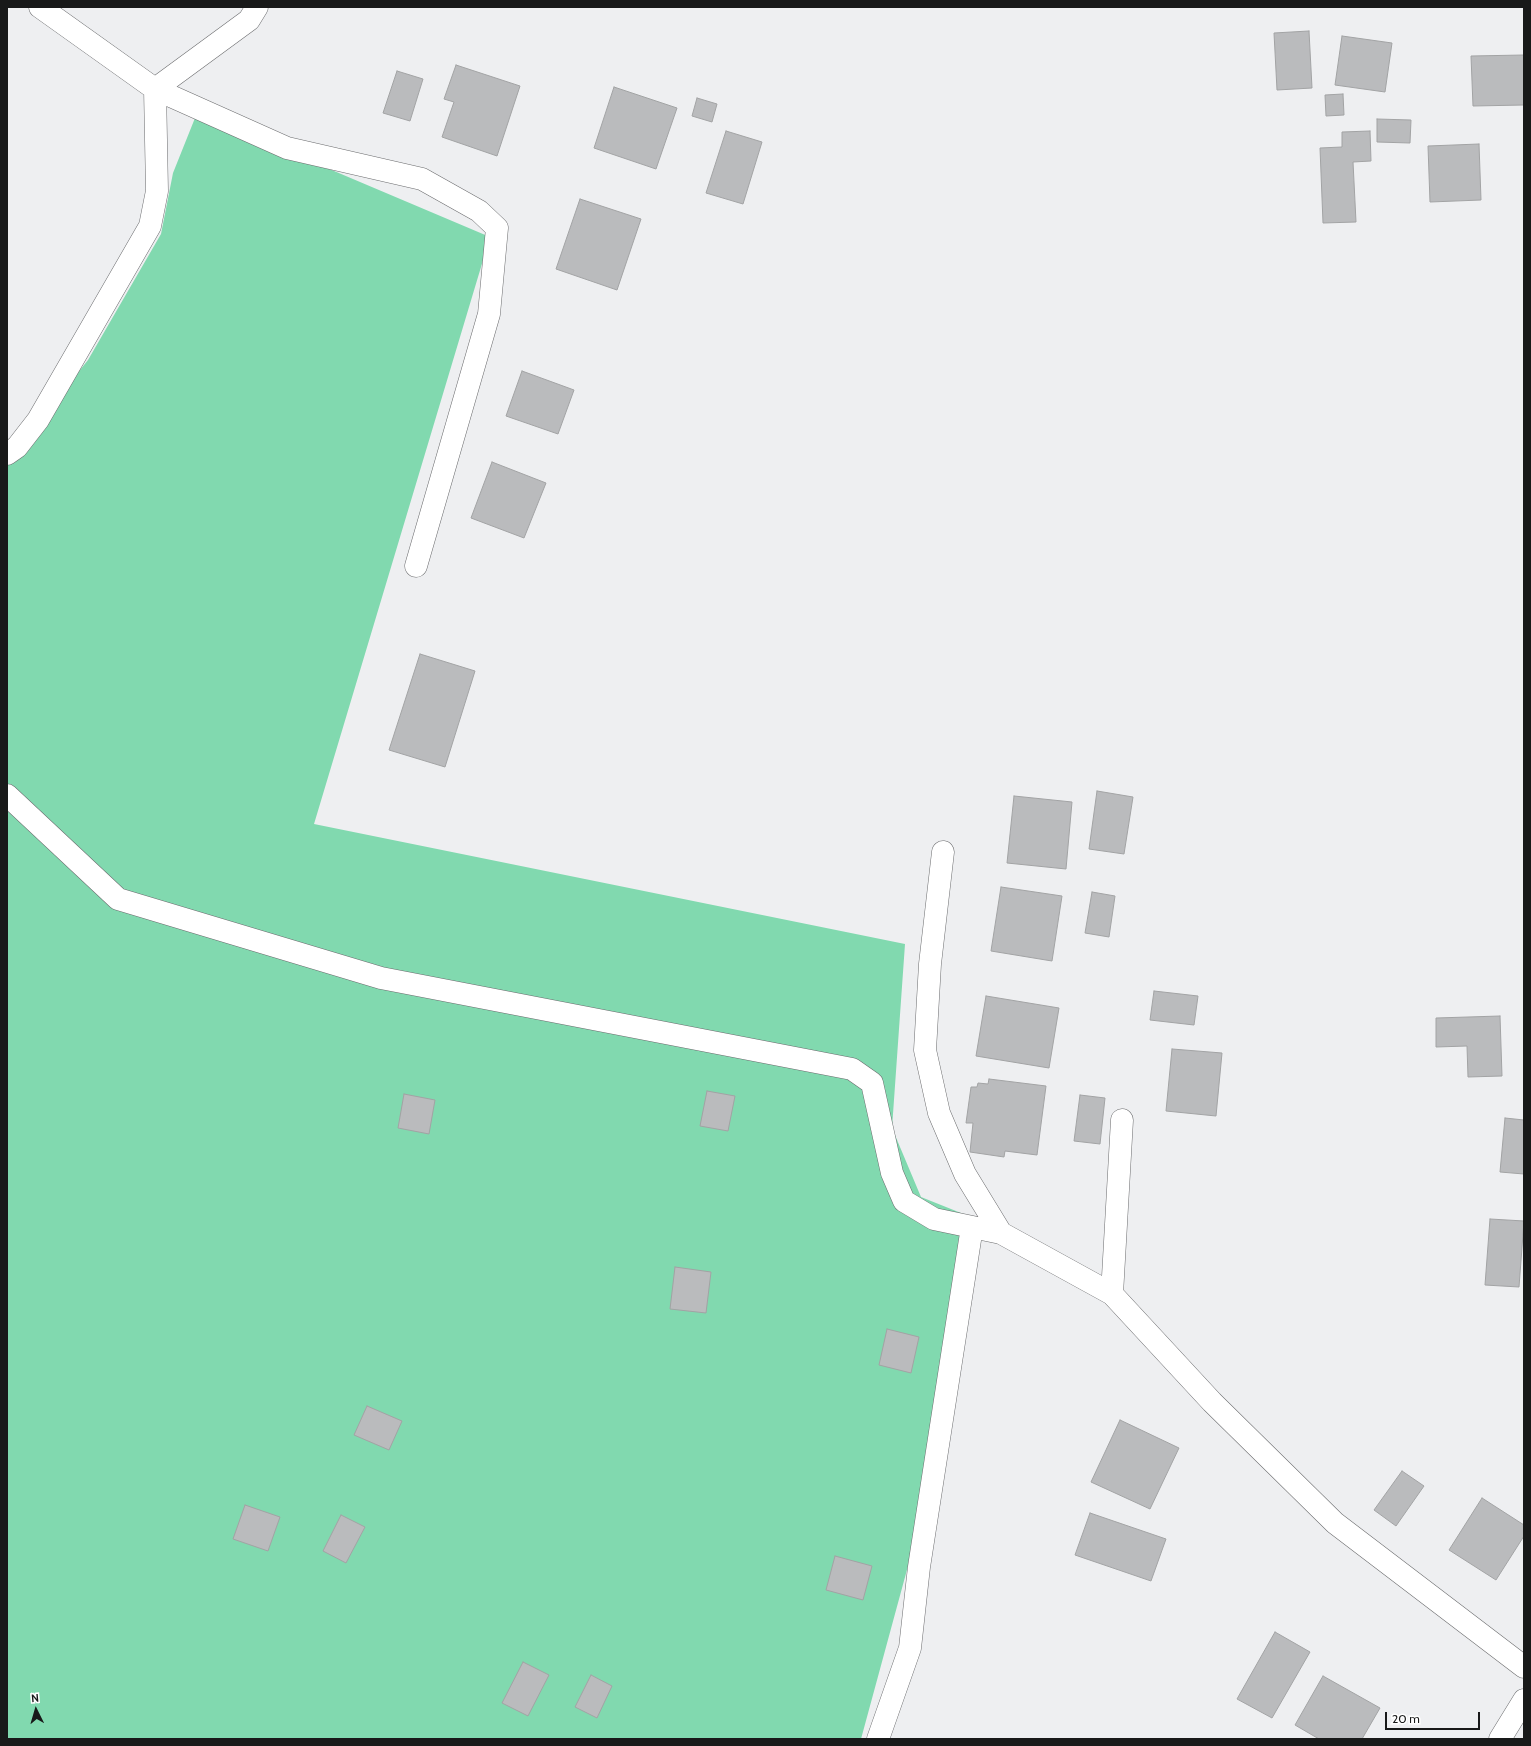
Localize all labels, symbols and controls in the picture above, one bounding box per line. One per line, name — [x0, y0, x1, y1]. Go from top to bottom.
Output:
north arrow — [16, 1690, 56, 1730]
text: N — [30, 1691, 39, 1705]
scale bar — [1387, 1704, 1482, 1730]
text: 20 m — [1392, 1711, 1420, 1726]

